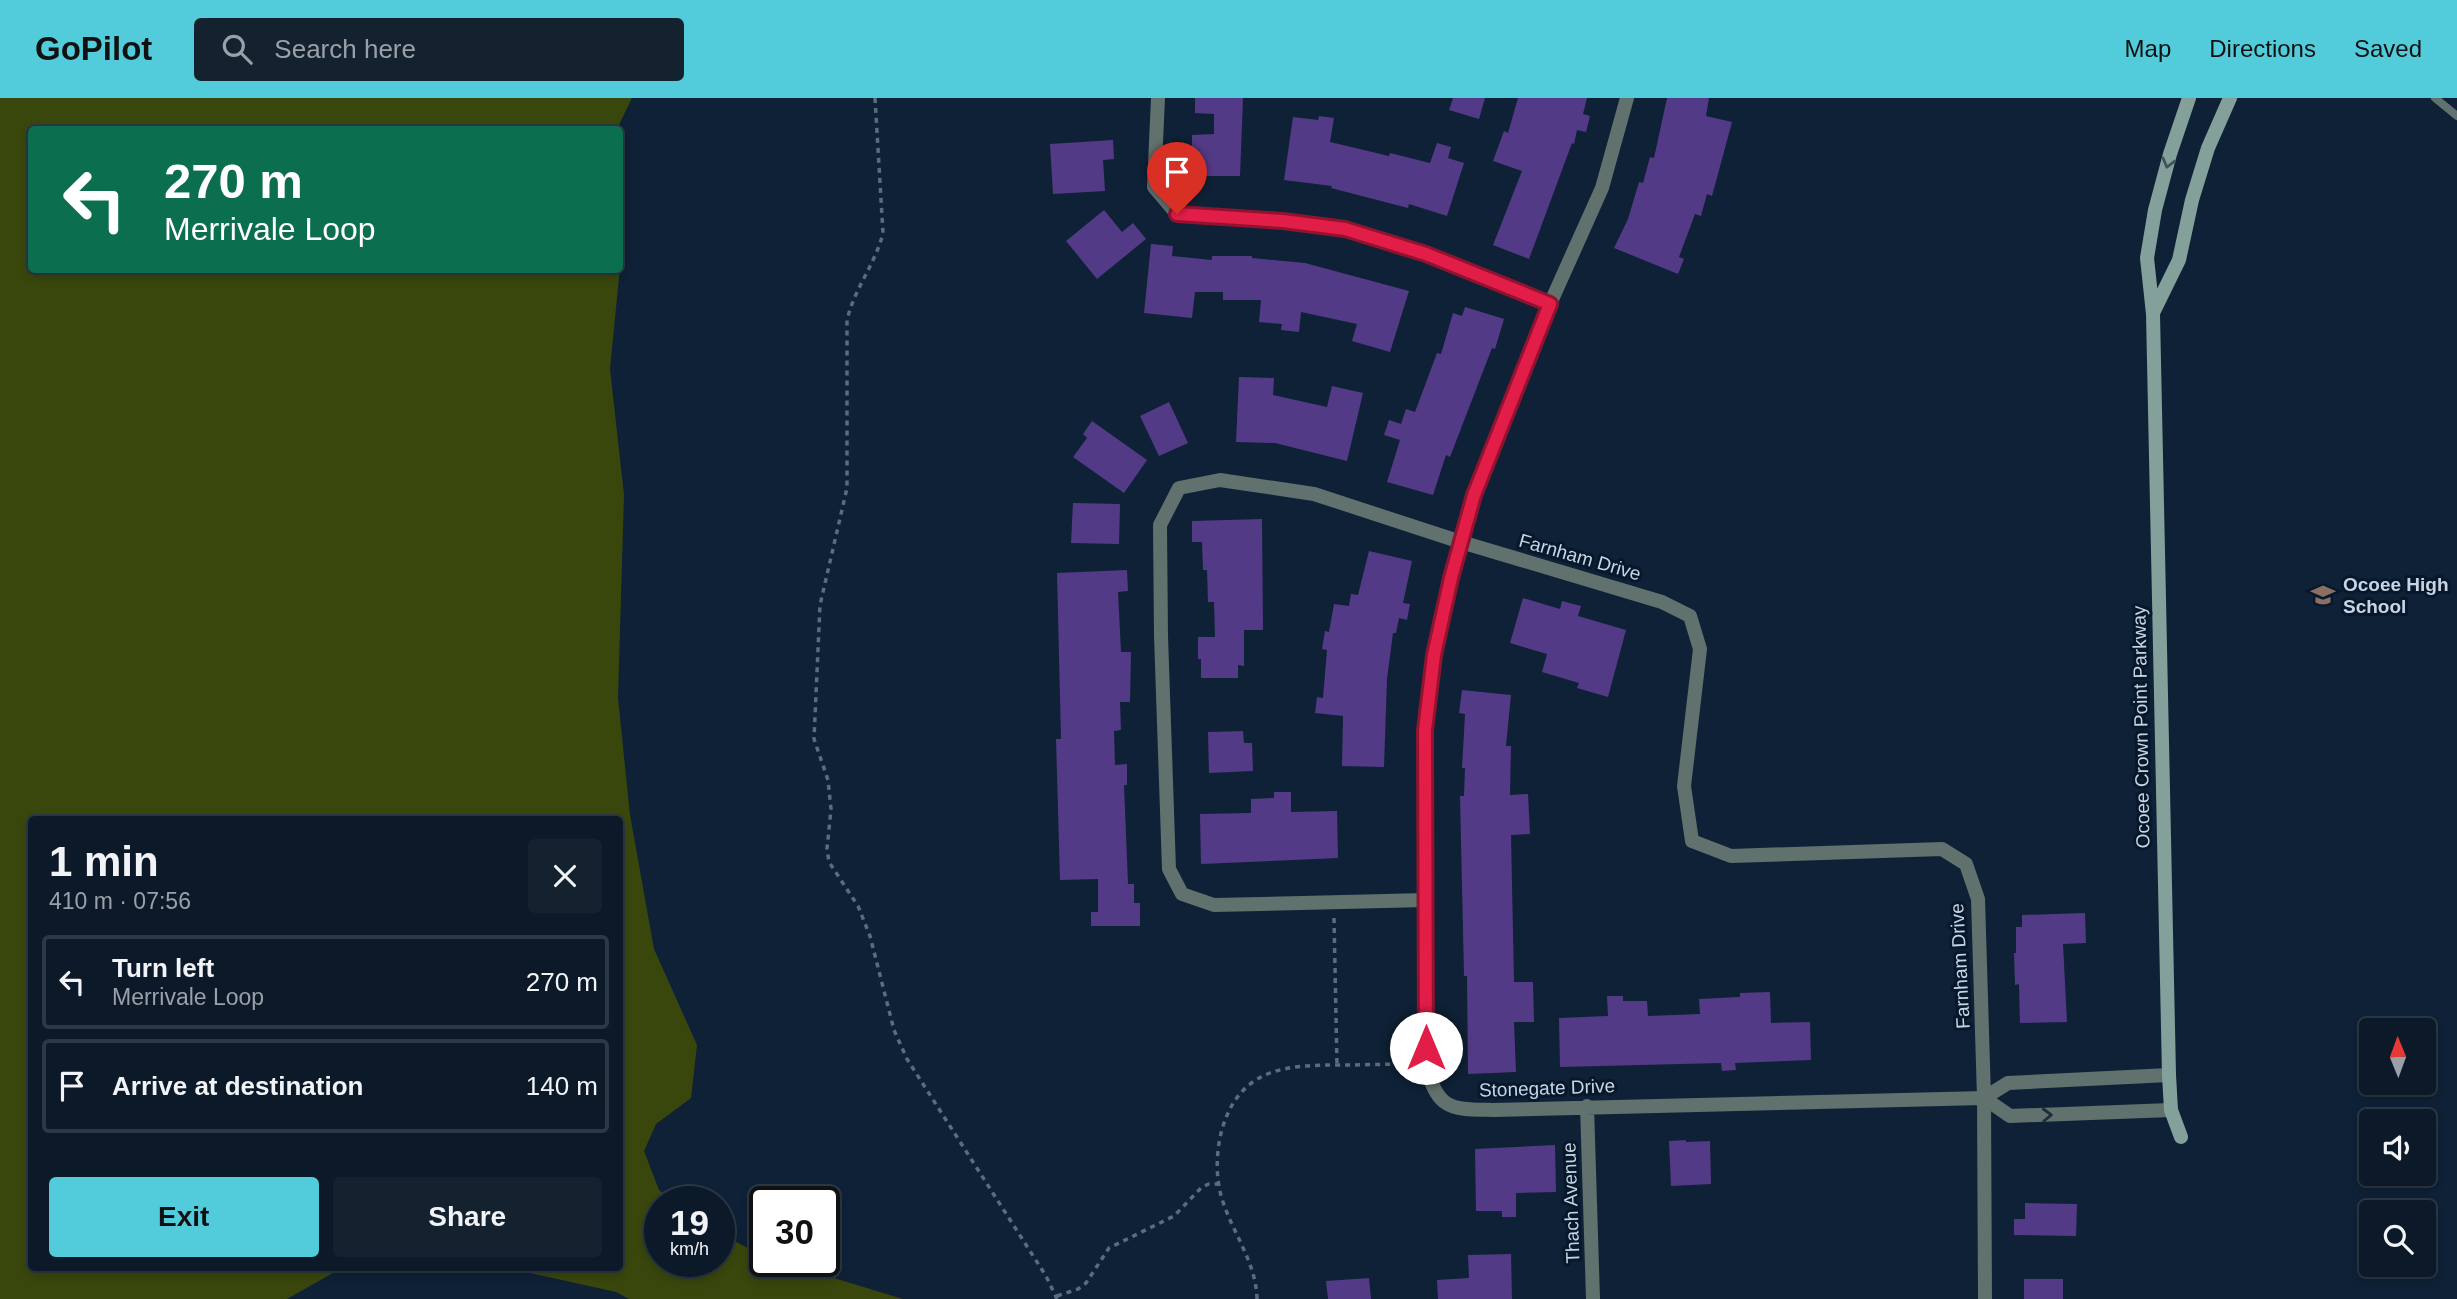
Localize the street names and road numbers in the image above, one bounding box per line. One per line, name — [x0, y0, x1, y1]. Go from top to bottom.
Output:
street label: Farnham Drive — [1517, 530, 1643, 584]
street label: Ocoee Crown Point Parkway — [2128, 605, 2154, 849]
street label: Farnham Drive — [1946, 903, 1974, 1029]
street label: Stonegate Drive — [1479, 1075, 1615, 1101]
street label: Thach Avenue — [1558, 1142, 1584, 1264]

